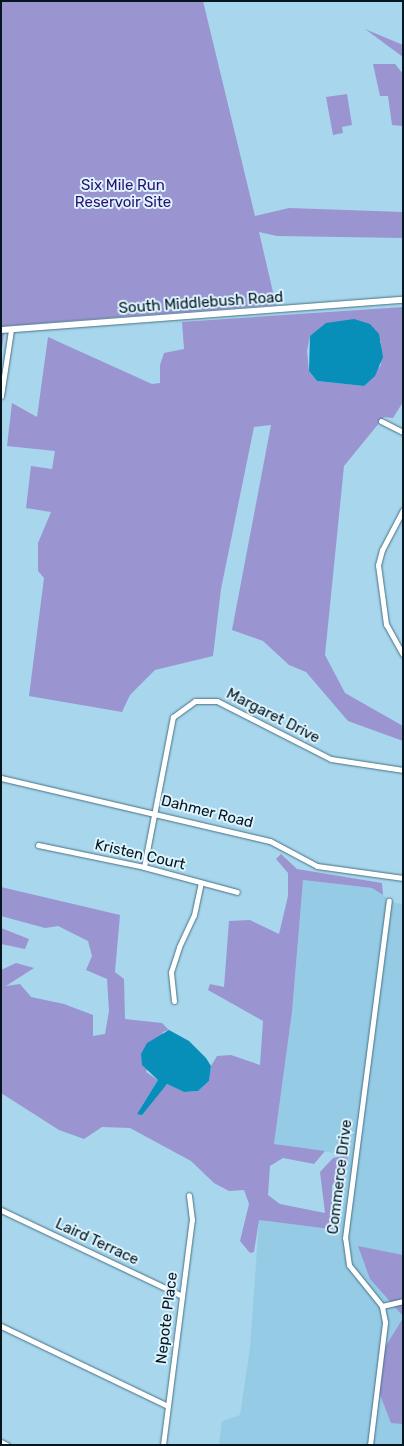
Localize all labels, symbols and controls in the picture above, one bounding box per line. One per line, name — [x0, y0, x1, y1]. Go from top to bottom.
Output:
park label: Six Mile Run Reservoir Site — [75, 176, 171, 211]
street label: South Middlebush Road — [118, 288, 284, 318]
street label: Margaret Drive — [223, 685, 323, 747]
street label: Dahmer Road — [159, 792, 255, 832]
street label: Kristen Court — [93, 836, 187, 874]
street label: Commerce Drive — [324, 1118, 356, 1236]
street label: Laird Terrace — [52, 1215, 142, 1269]
street label: Nepote Place — [152, 1271, 182, 1365]

